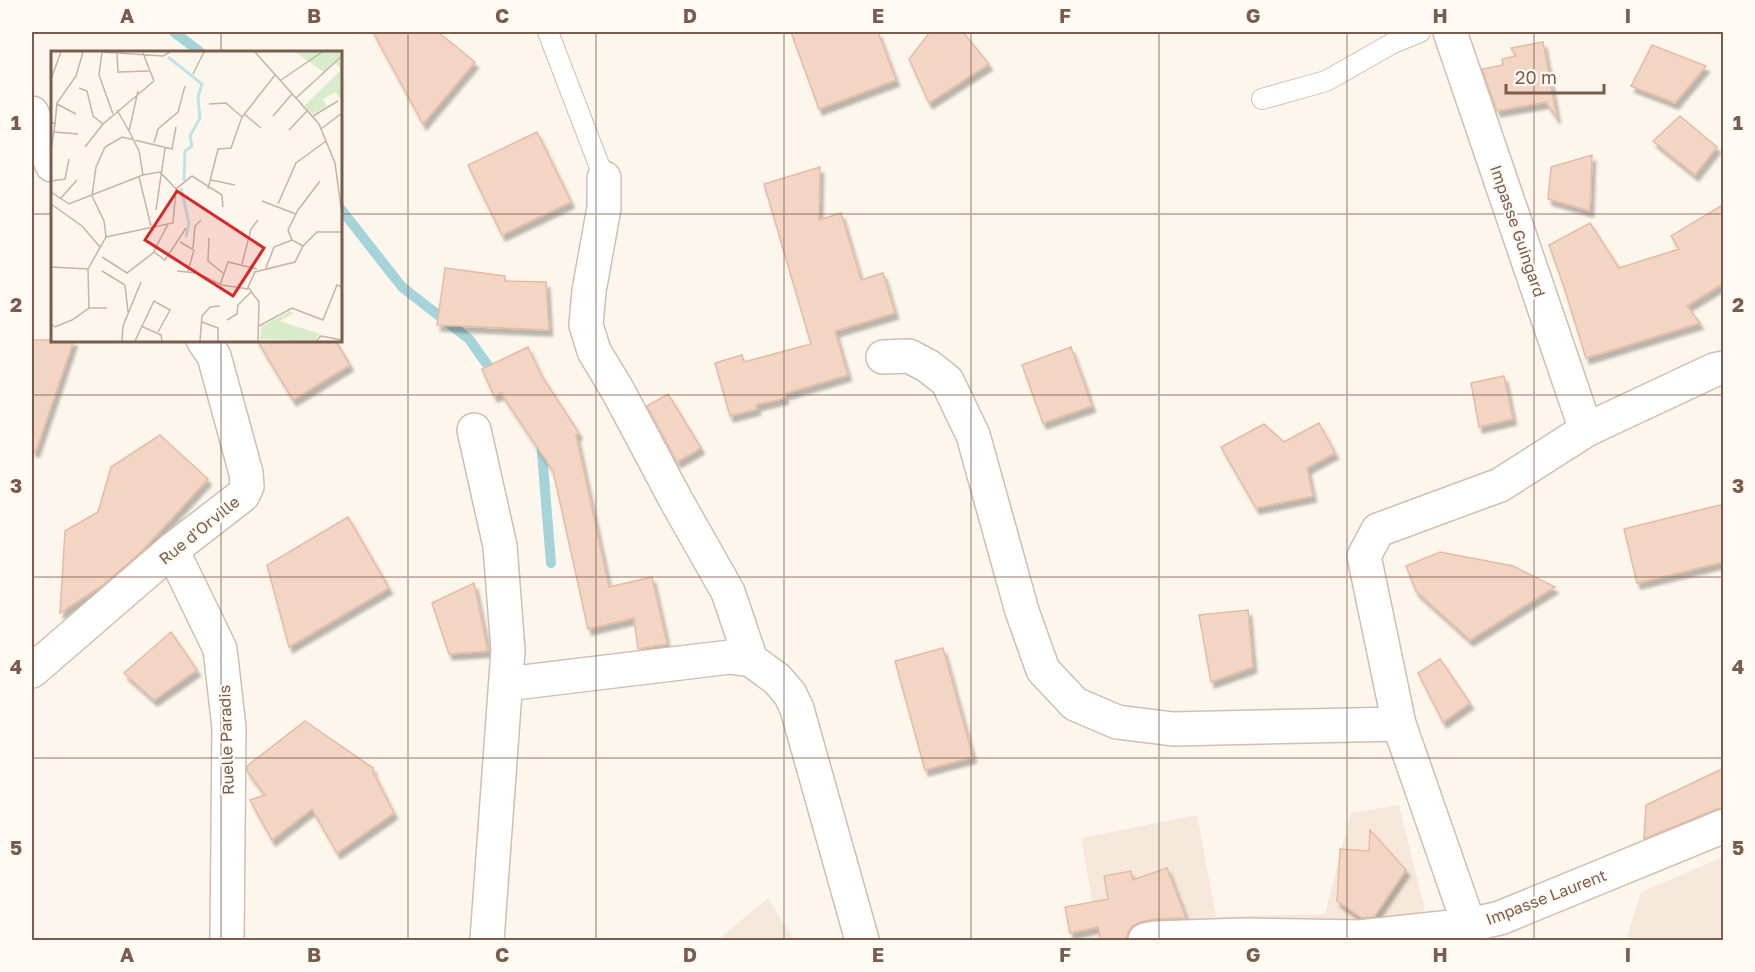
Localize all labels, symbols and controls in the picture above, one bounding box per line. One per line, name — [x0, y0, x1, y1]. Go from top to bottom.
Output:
text: A — [120, 3, 134, 27]
text: B — [307, 3, 321, 27]
text: C — [495, 3, 509, 27]
text: D — [683, 3, 697, 27]
text: E — [872, 3, 884, 27]
text: F — [1059, 3, 1071, 27]
text: G — [1246, 3, 1260, 27]
text: H — [1432, 3, 1448, 27]
text: I — [1625, 3, 1631, 27]
inset map — [51, 51, 342, 342]
scale bar — [1506, 57, 1604, 95]
text: 20 m — [1515, 66, 1557, 88]
text: 1 — [11, 110, 21, 134]
text: 1 — [1733, 110, 1743, 134]
street label: Impasse Guingard — [1486, 162, 1550, 300]
text: 2 — [10, 292, 22, 316]
text: 2 — [1732, 292, 1744, 316]
text: 3 — [10, 473, 22, 497]
text: 3 — [1732, 473, 1744, 497]
street label: Rue d'Orville — [155, 491, 243, 569]
text: 4 — [10, 654, 22, 678]
text: 4 — [1732, 654, 1744, 678]
street label: Ruelle Paradis — [214, 685, 238, 795]
text: 5 — [10, 835, 22, 859]
text: 5 — [1732, 835, 1744, 859]
street label: Impasse Laurent — [1483, 865, 1609, 929]
text: A — [120, 942, 134, 966]
text: B — [307, 942, 321, 966]
text: C — [495, 942, 509, 966]
text: D — [683, 942, 697, 966]
text: E — [872, 942, 884, 966]
text: F — [1059, 942, 1071, 966]
text: G — [1246, 942, 1260, 966]
text: H — [1432, 942, 1448, 966]
text: I — [1625, 942, 1631, 966]

